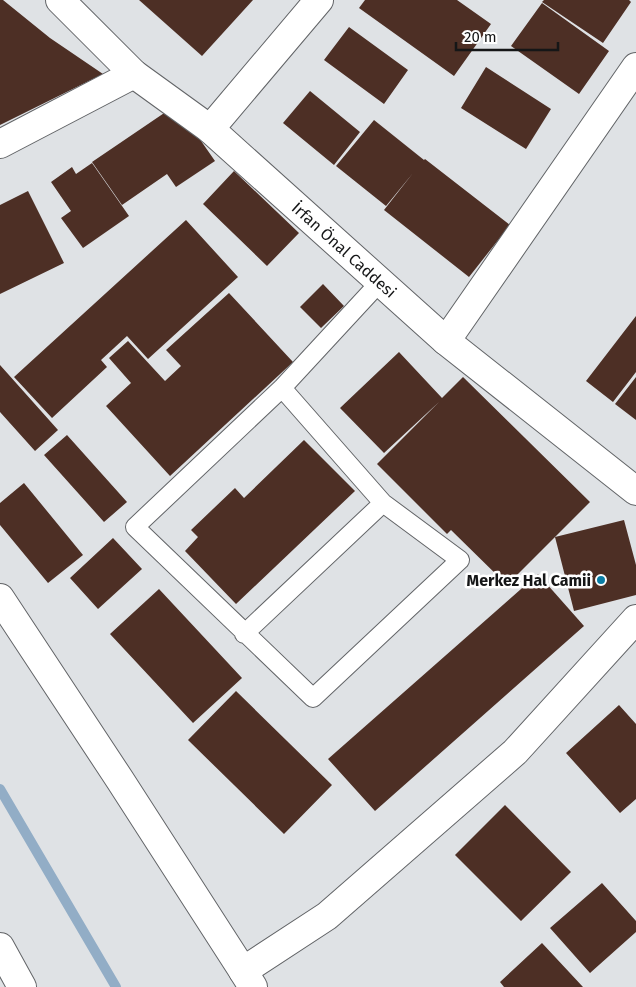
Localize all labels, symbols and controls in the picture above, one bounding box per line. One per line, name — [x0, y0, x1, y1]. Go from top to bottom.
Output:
scale bar — [456, 20, 558, 52]
text: 20 m — [464, 28, 497, 46]
street label: İrfan Önal Caddesi — [288, 198, 400, 302]
place label: Merkez Hal Camii — [467, 571, 591, 590]
marker: Merkez Hal Camii — [595, 574, 607, 586]

